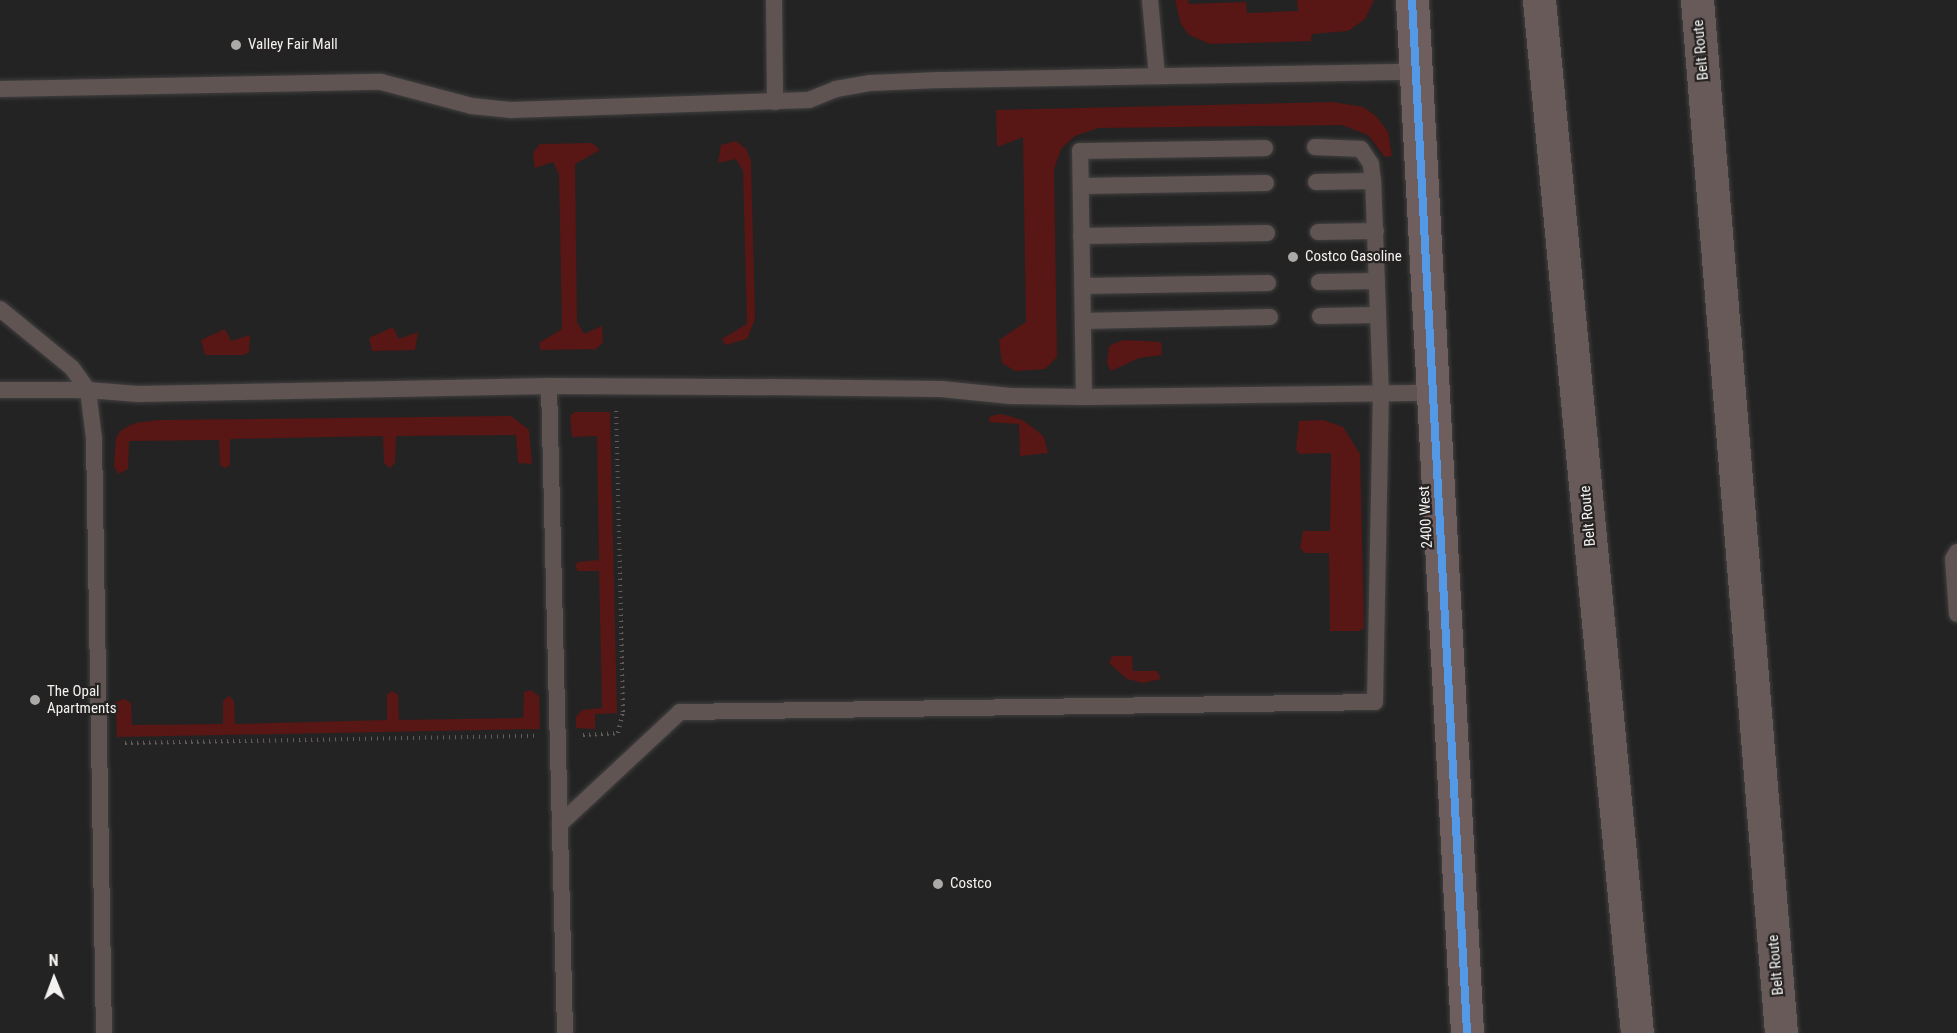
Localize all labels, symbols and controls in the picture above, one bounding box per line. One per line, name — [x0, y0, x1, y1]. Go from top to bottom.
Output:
street label: Belt Route — [1689, 19, 1713, 81]
place label: Valley Fair Mall — [248, 36, 338, 54]
marker: Valley Fair Mall — [229, 38, 243, 52]
place label: Costco Gasoline — [1305, 248, 1402, 266]
marker: Costco Gasoline — [1286, 250, 1300, 264]
street label: 2400 West — [1415, 485, 1437, 549]
street label: Belt Route — [1576, 485, 1600, 547]
place label: The Opal Apartments — [47, 682, 116, 717]
marker: The Opal Apartments — [28, 693, 42, 707]
place label: Costco — [950, 875, 992, 893]
marker: Costco — [931, 877, 945, 891]
street label: Belt Route — [1764, 934, 1788, 996]
north arrow — [24, 949, 84, 1009]
text: N — [49, 951, 59, 970]

